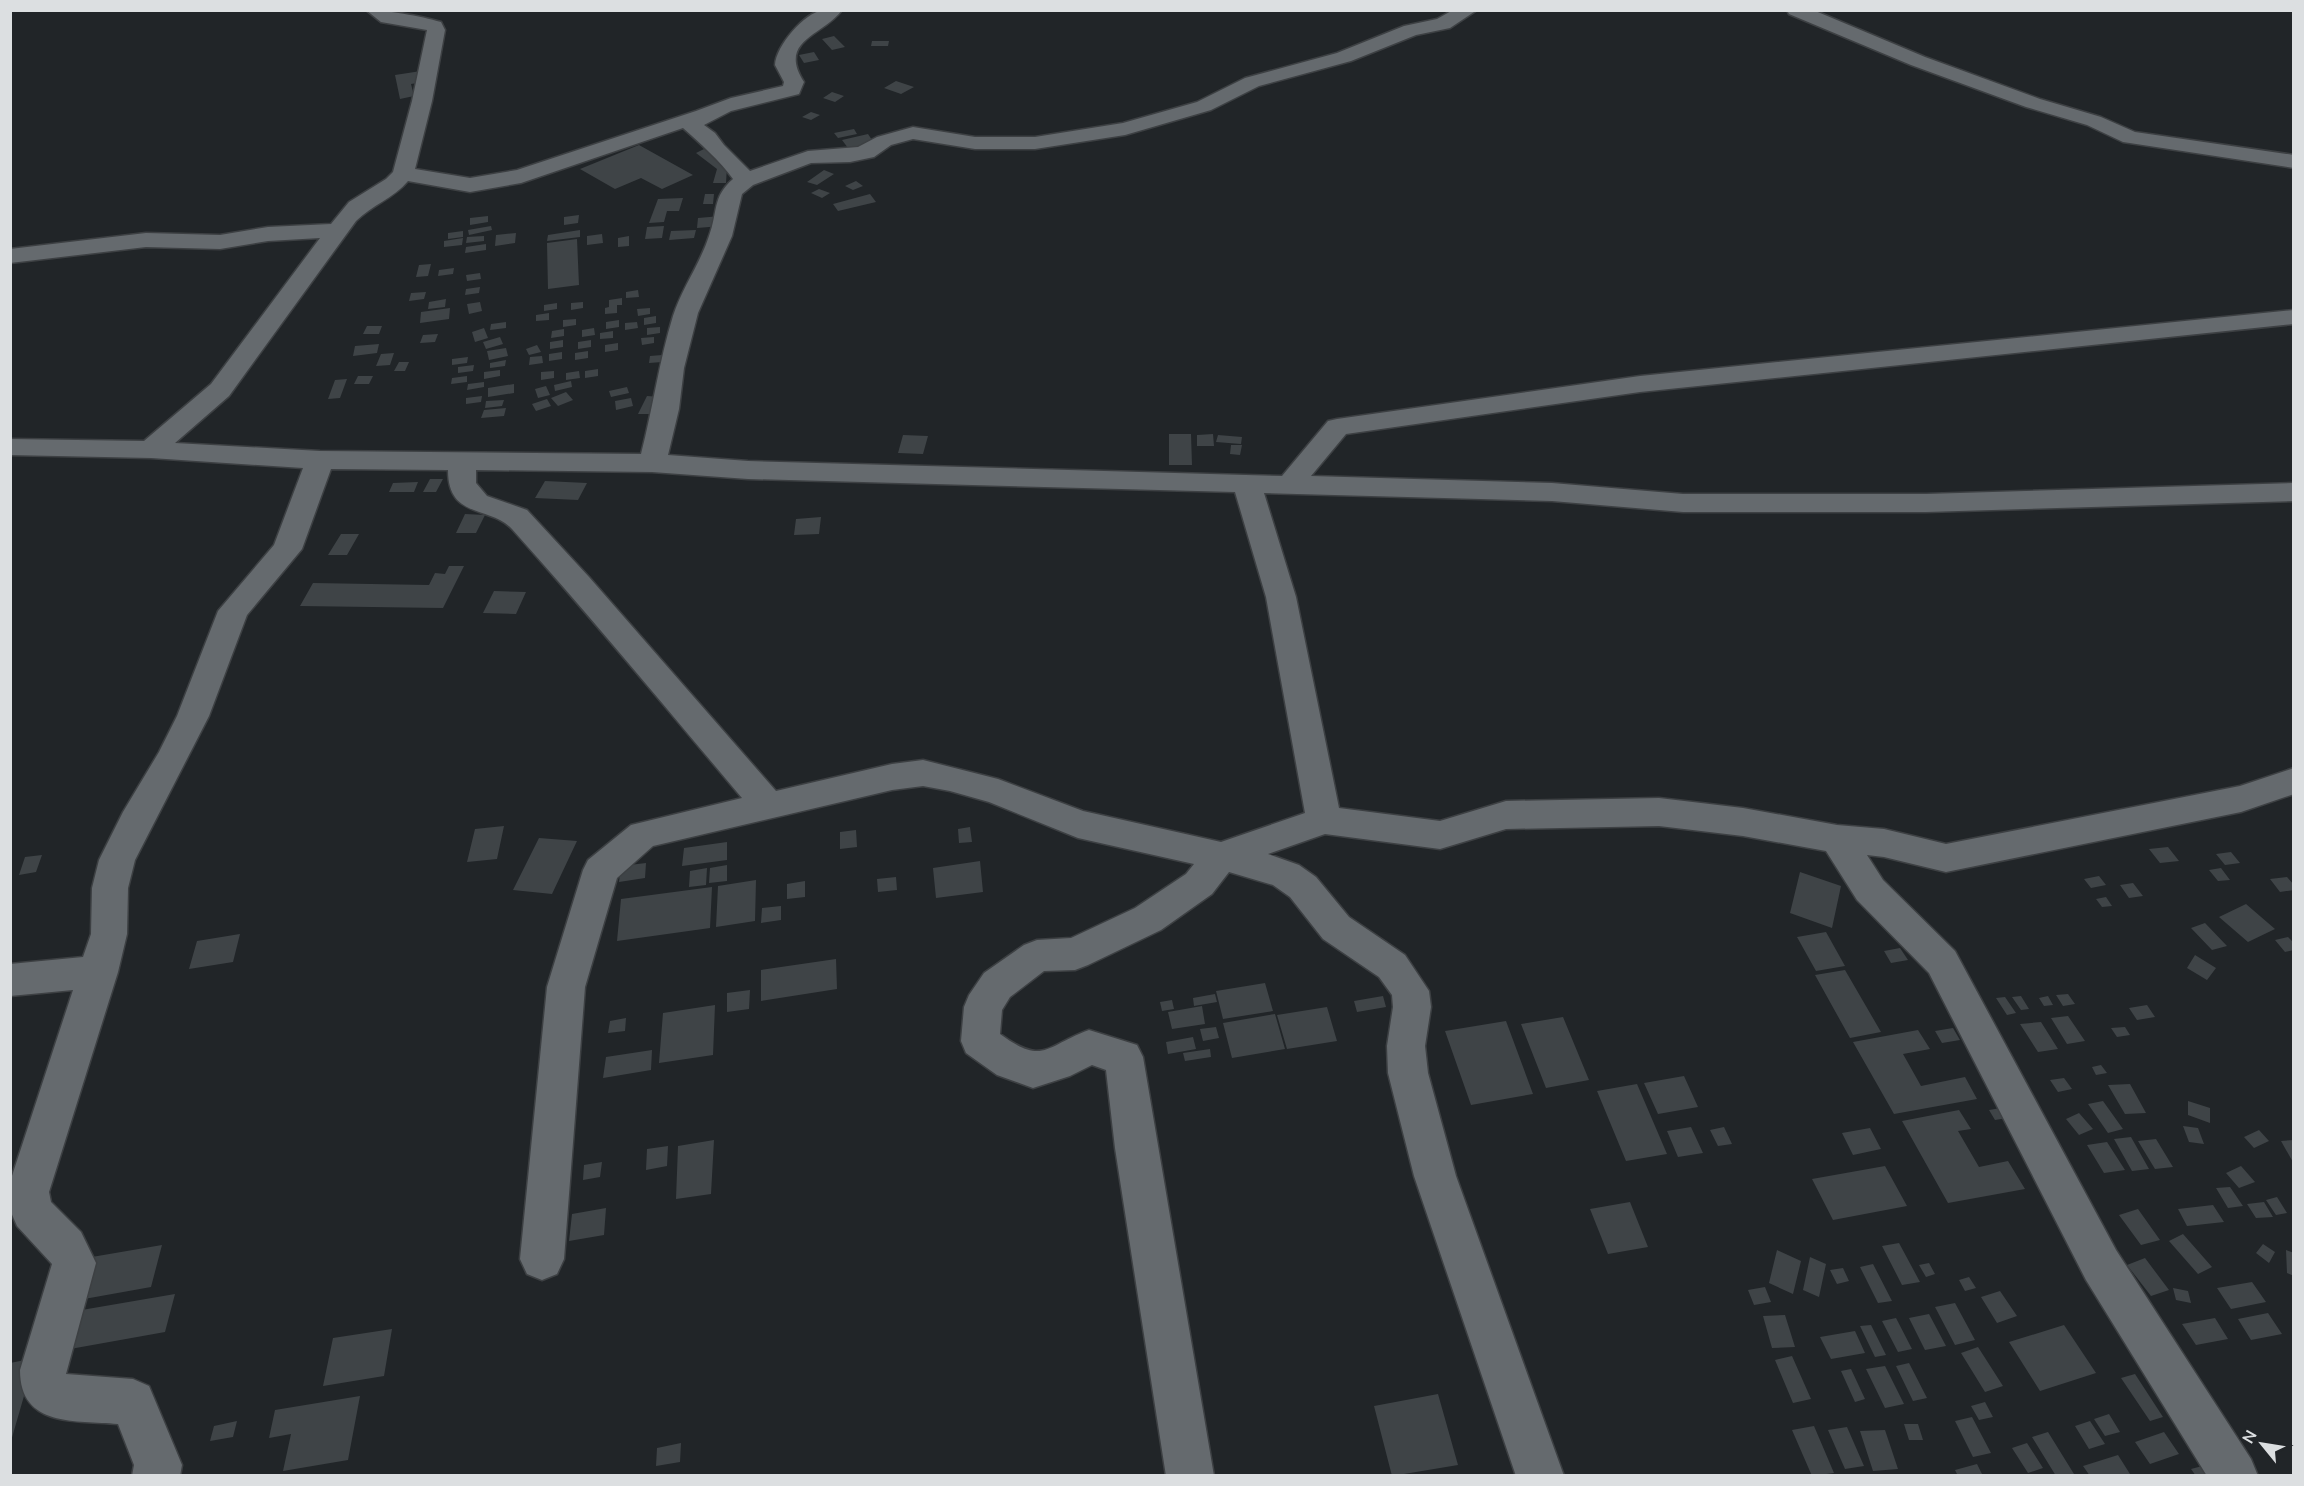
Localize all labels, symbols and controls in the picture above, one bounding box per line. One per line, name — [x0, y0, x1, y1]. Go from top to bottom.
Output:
north arrow — [2232, 1414, 2292, 1474]
text: N — [2237, 1426, 2261, 1447]

